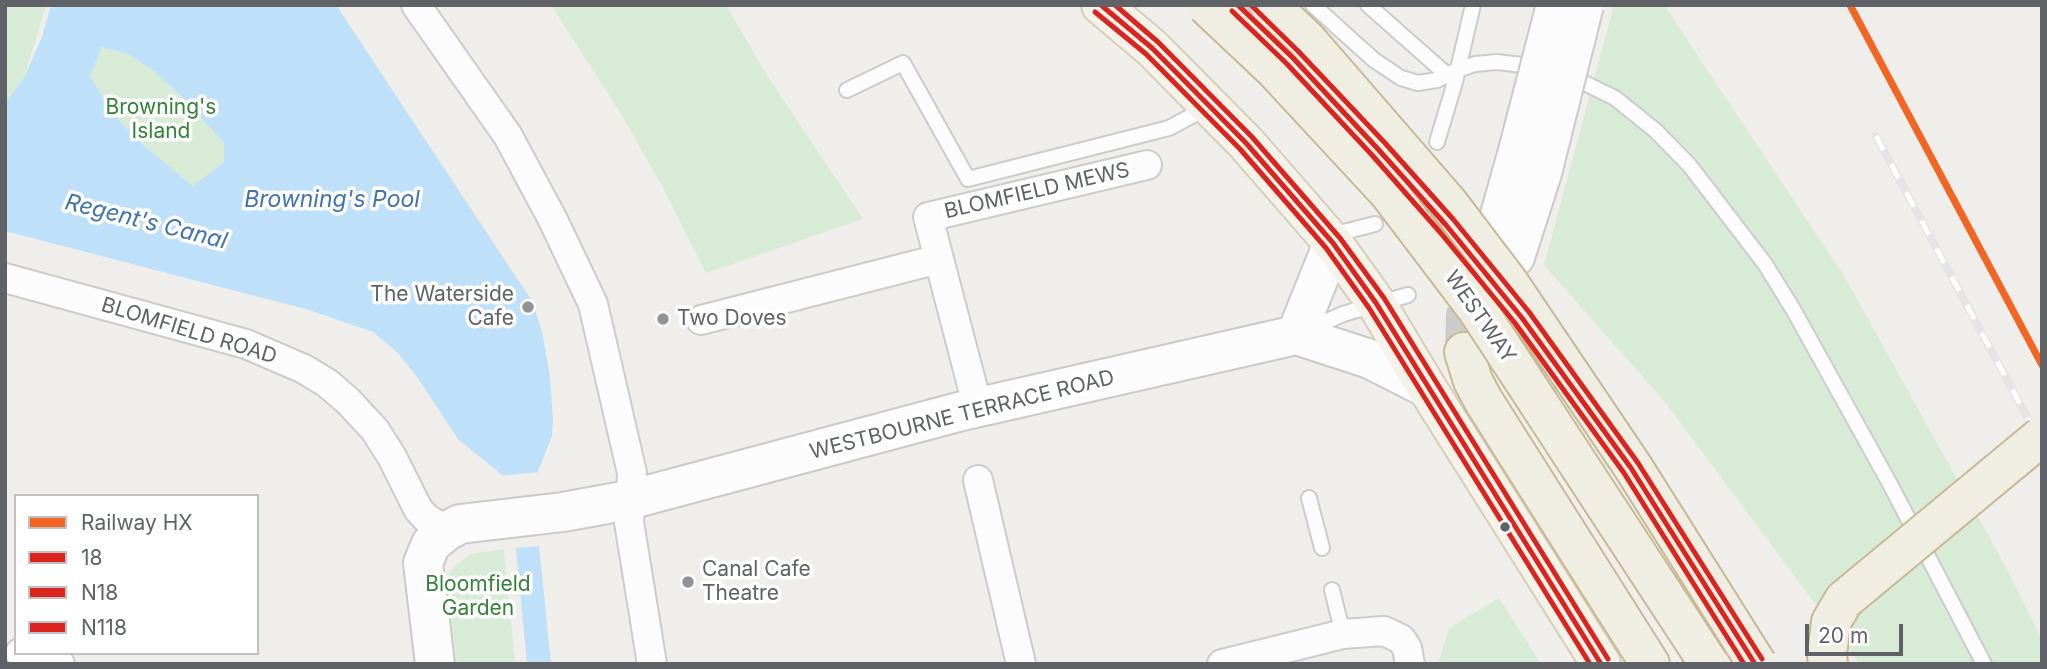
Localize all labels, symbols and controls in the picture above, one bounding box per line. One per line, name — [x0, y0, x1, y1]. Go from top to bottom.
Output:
park label: Browning's Island — [106, 95, 216, 145]
street label: BLOMFIELD MEWS — [942, 157, 1132, 225]
water label: Browning's Pool — [244, 186, 420, 214]
water label: Regent's Canal — [62, 189, 230, 255]
street label: WESTWAY — [1439, 266, 1521, 368]
place label: The Waterside Cafe — [370, 282, 514, 332]
street label: BLOMFIELD ROAD — [98, 292, 280, 370]
marker: The Waterside Cafe — [520, 299, 536, 315]
place label: Two Doves — [677, 306, 787, 332]
marker: Two Doves — [655, 311, 671, 327]
street label: WESTBOURNE TERRACE ROAD — [807, 365, 1117, 465]
legend — [14, 494, 259, 655]
text: Railway HX — [81, 510, 193, 535]
unlabelled marker — [1498, 520, 1512, 534]
text: 18 — [81, 545, 103, 570]
place label: Canal Cafe Theatre — [702, 557, 811, 607]
park label: Bloomfield Garden — [425, 572, 531, 622]
marker: Canal Cafe Theatre — [680, 574, 696, 590]
text: N18 — [81, 580, 118, 605]
scale bar — [1809, 610, 1907, 654]
text: N118 — [81, 615, 127, 640]
text: 20 m — [1818, 623, 1868, 648]

